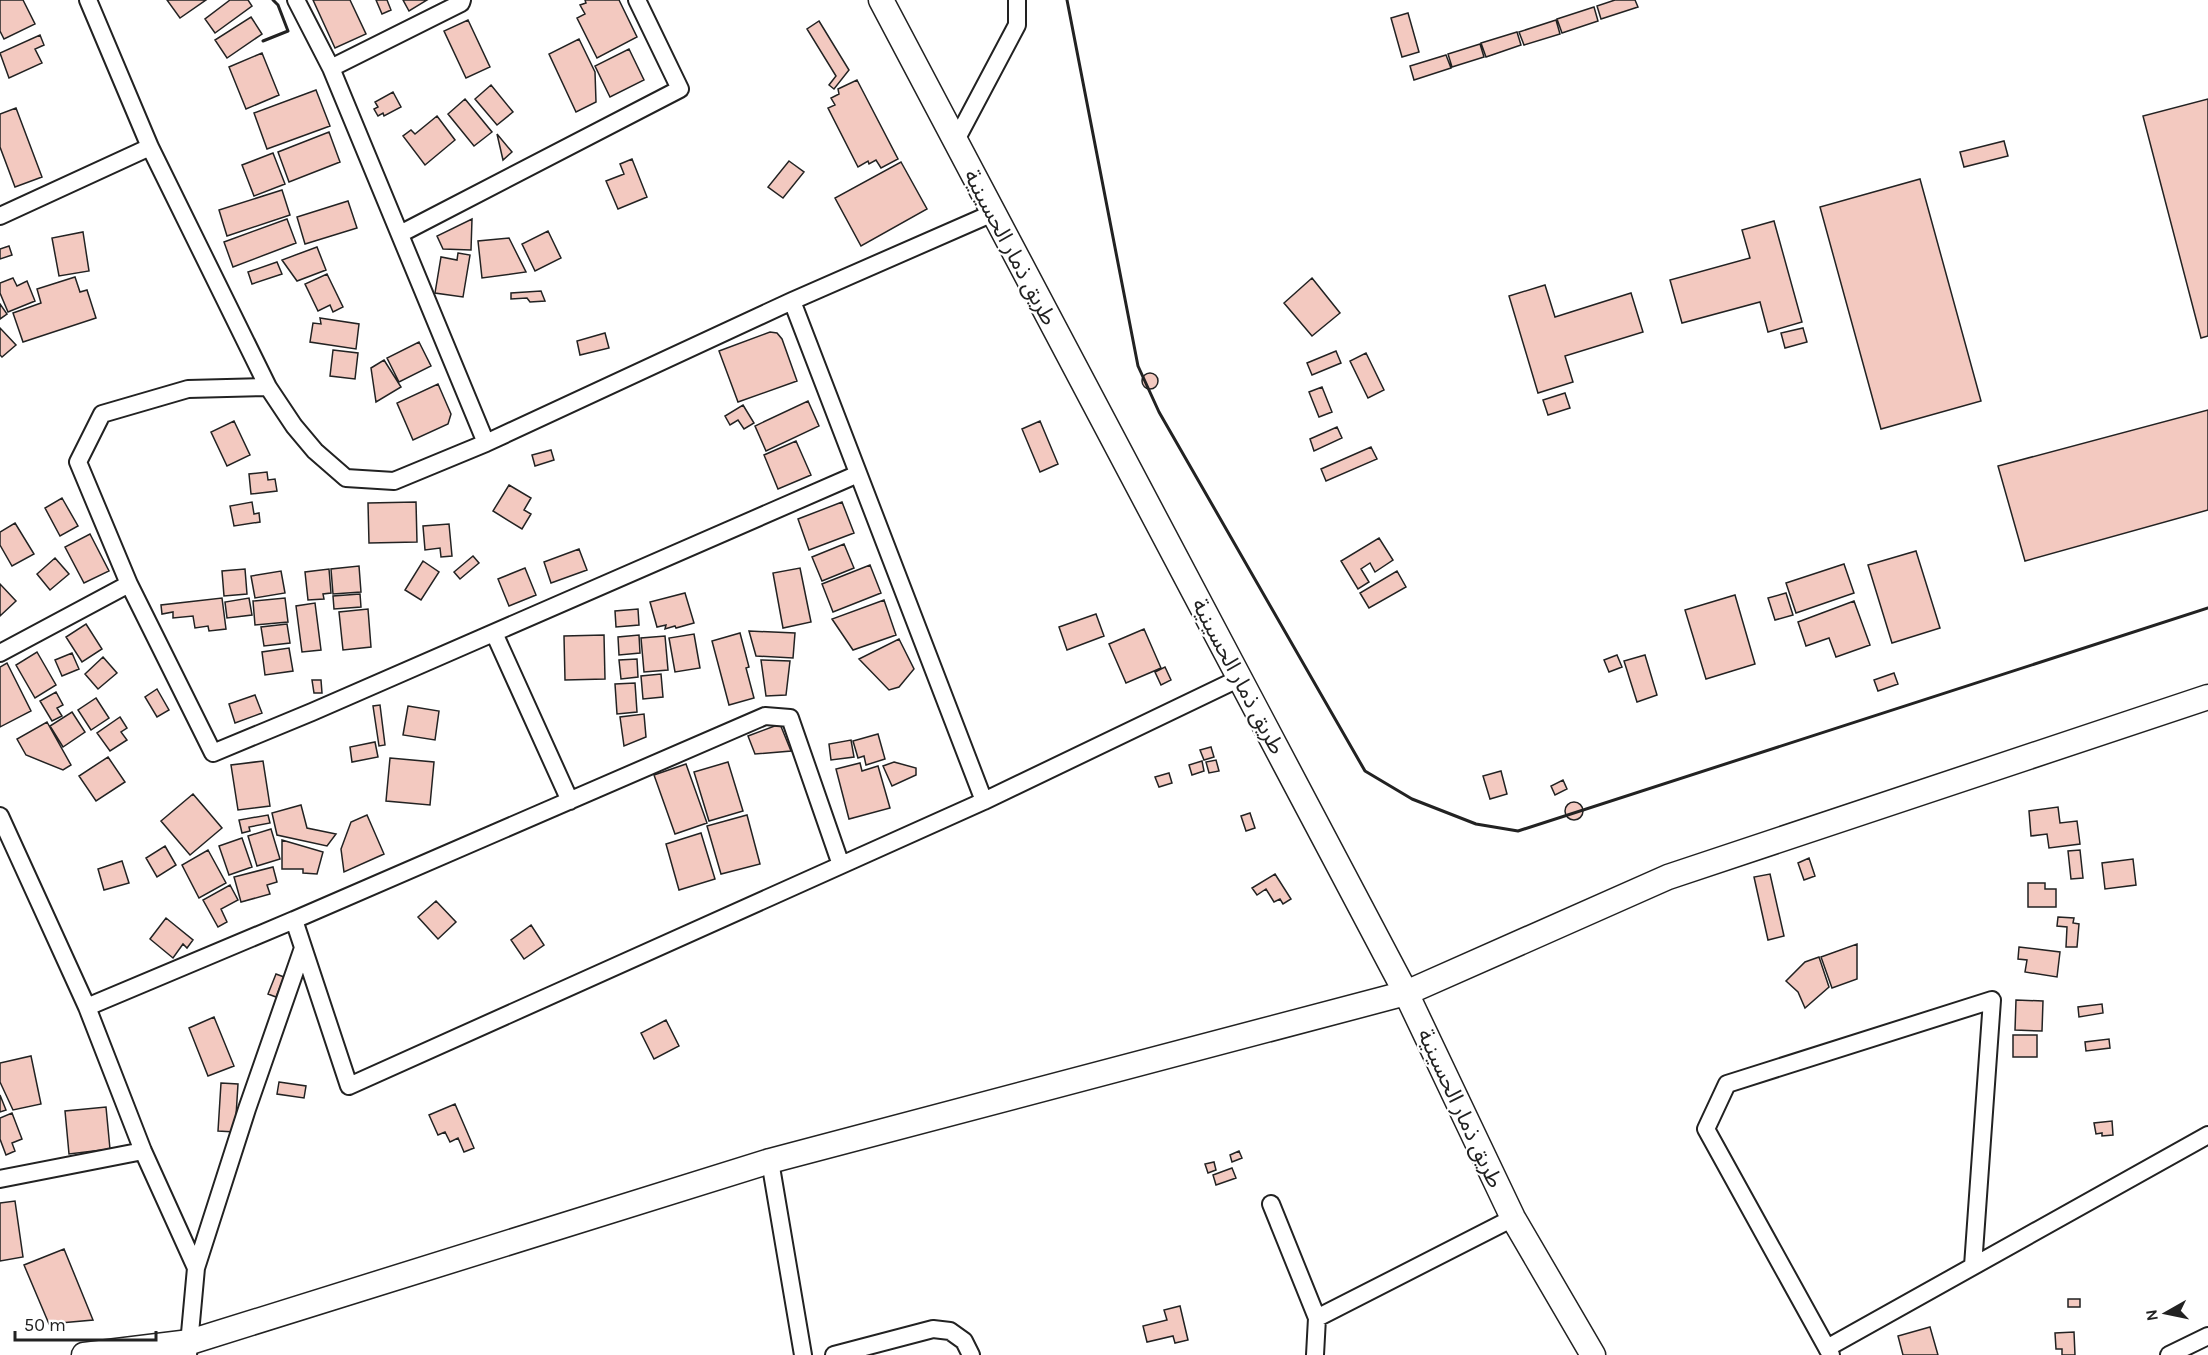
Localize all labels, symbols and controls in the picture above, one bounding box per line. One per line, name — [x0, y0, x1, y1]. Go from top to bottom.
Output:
street label: طريق ذمار الحسينية — [958, 165, 1062, 330]
street label: طريق ذمار الحسينية — [1186, 594, 1290, 759]
street label: طريق ذمار الحسينية — [1412, 1025, 1508, 1192]
north arrow — [2136, 1283, 2196, 1343]
scale bar — [15, 1304, 156, 1342]
text: N — [2141, 1308, 2162, 1322]
text: 50 m — [24, 1314, 66, 1336]

